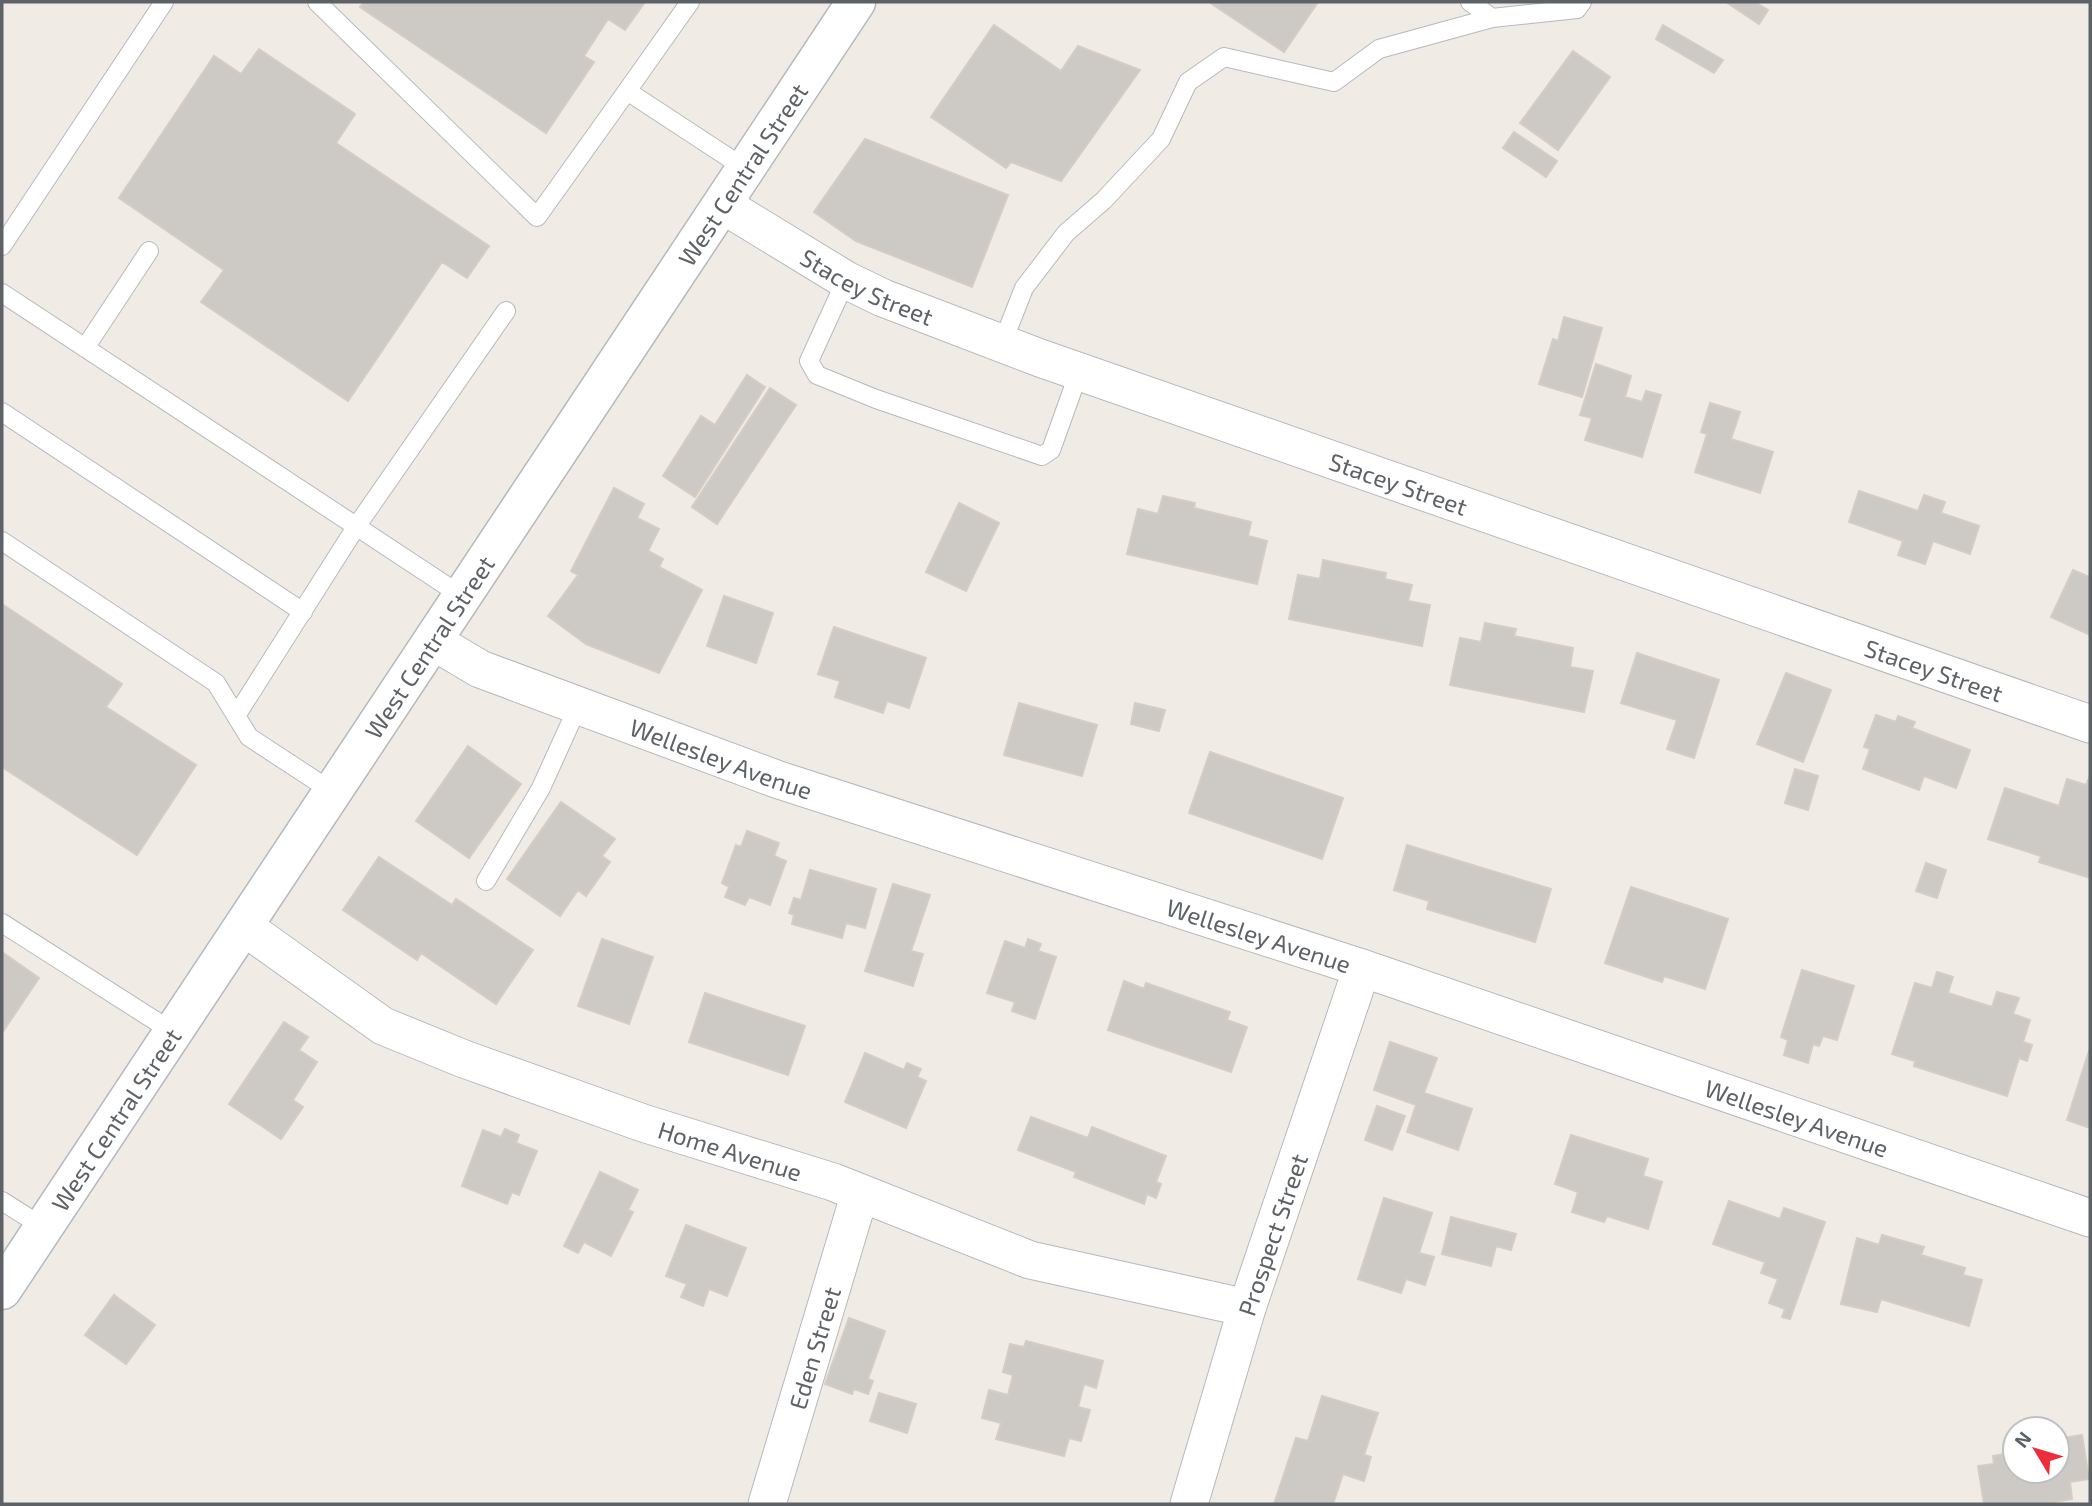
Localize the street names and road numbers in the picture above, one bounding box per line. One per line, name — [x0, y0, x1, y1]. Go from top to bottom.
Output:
street label: West Central Street — [671, 77, 813, 271]
street label: Stacey Street — [796, 241, 938, 330]
street label: Stacey Street — [1326, 446, 1471, 520]
street label: West Central Street — [358, 550, 500, 743]
street label: Stacey Street — [1861, 632, 2007, 707]
street label: Wellesley Avenue — [626, 712, 816, 804]
street label: Wellesley Avenue — [1163, 892, 1355, 978]
street label: West Central Street — [44, 1022, 186, 1216]
street label: Wellesley Avenue — [1701, 1072, 1892, 1162]
street label: Home Avenue — [655, 1114, 806, 1186]
street label: Prospect Street — [1231, 1150, 1313, 1319]
street label: Eden Street — [782, 1283, 846, 1412]

